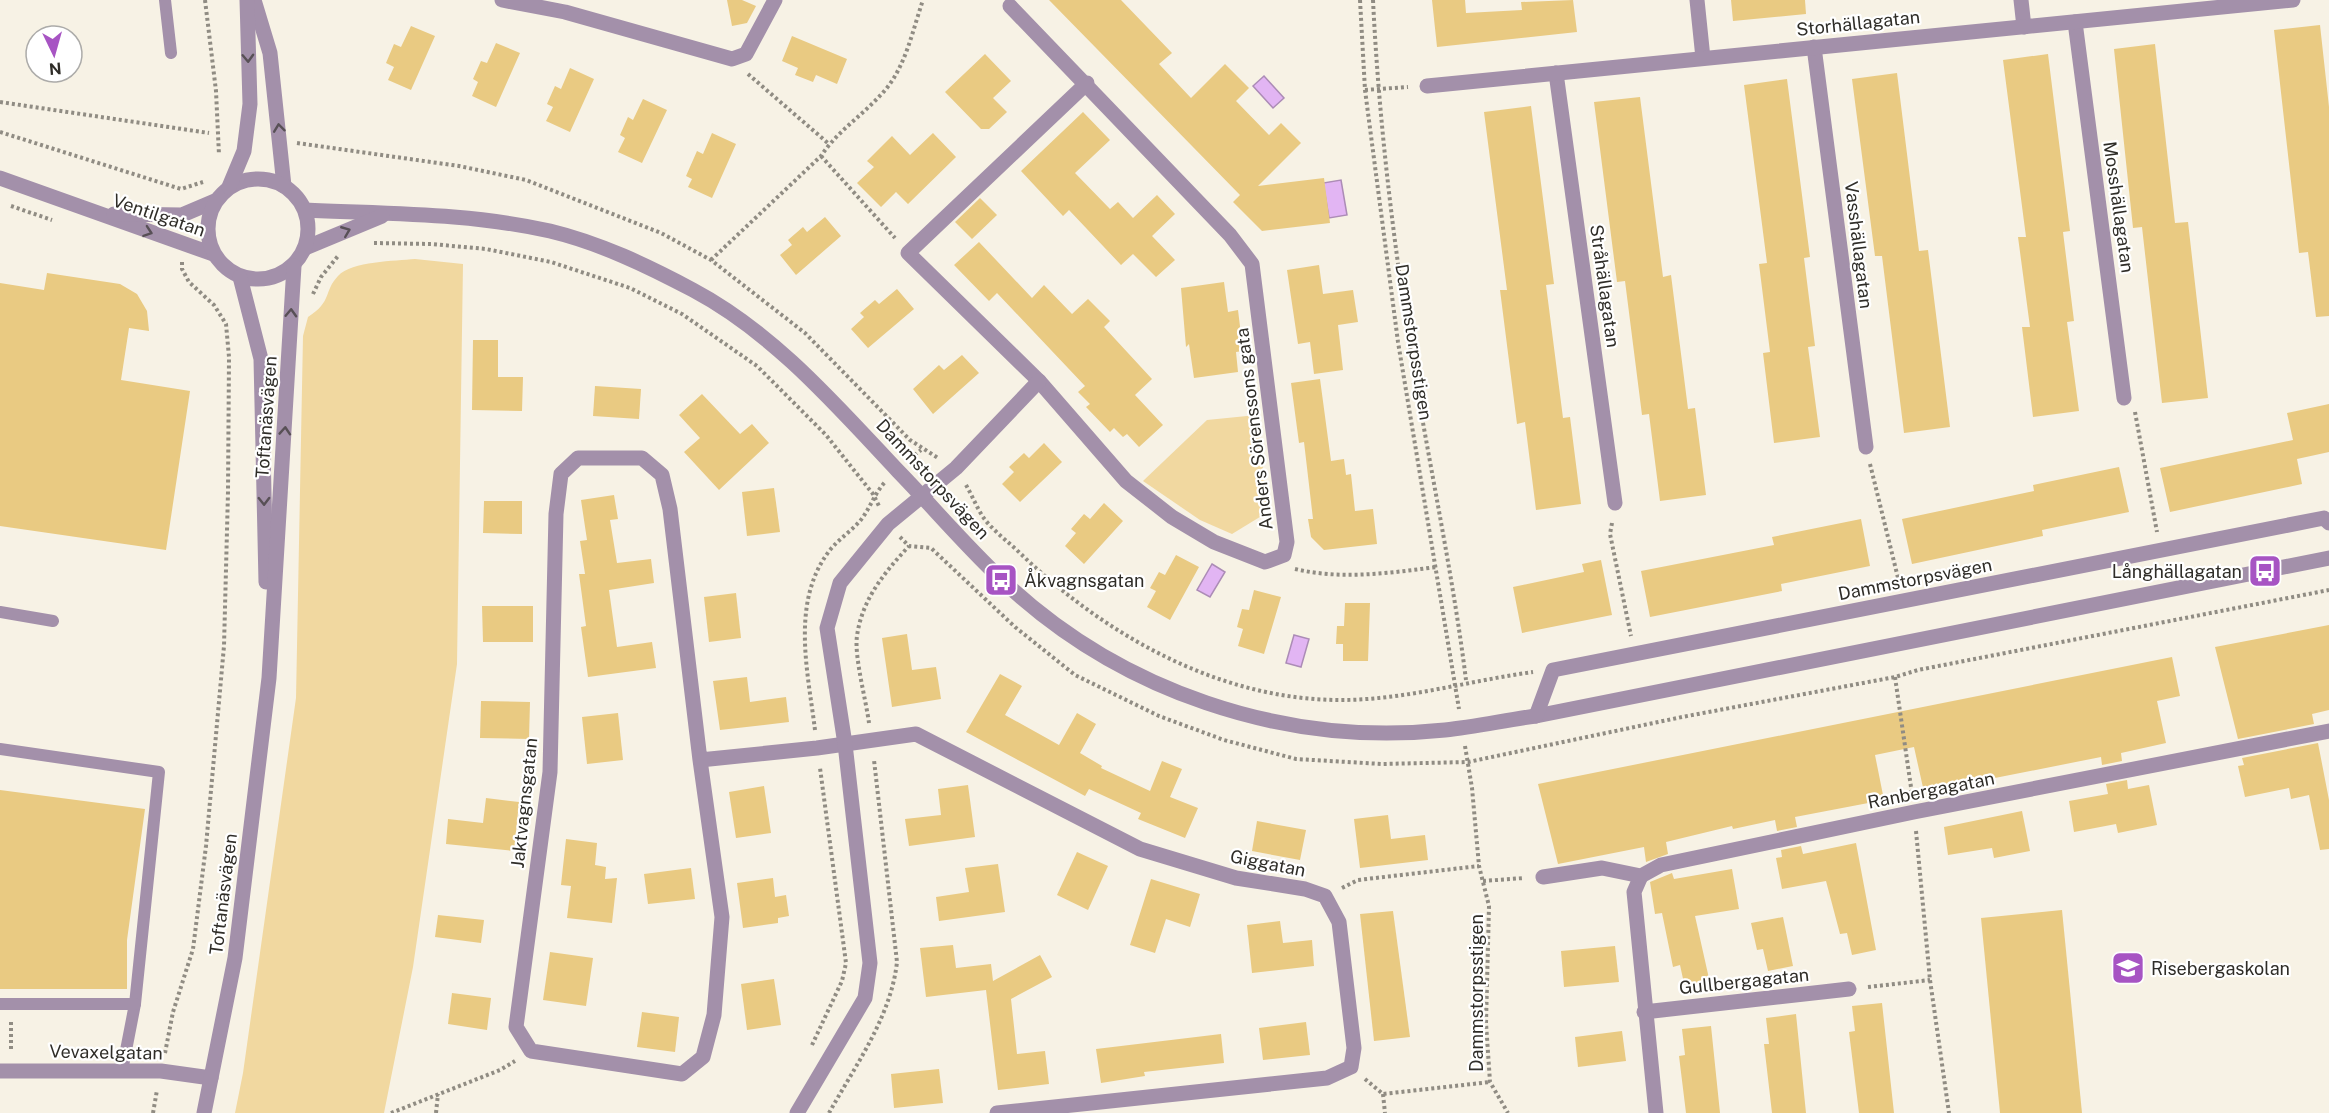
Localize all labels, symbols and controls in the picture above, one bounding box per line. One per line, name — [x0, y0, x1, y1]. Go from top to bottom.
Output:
street label: Storhällagatan — [1795, 6, 1921, 40]
north arrow — [24, 24, 84, 84]
one-way arrow — [242, 54, 255, 63]
text: N — [48, 58, 62, 78]
one-way arrow — [273, 123, 285, 132]
street label: Mosshällagatan — [2099, 140, 2139, 274]
street label: Vasshällagatan — [1841, 180, 1877, 310]
street label: Ventilgatan — [110, 189, 208, 241]
street label: Stråhällagatan — [1586, 223, 1624, 349]
one-way arrow — [142, 225, 153, 238]
one-way arrow — [339, 226, 350, 238]
street label: Dammstorpsstigen — [1391, 262, 1437, 422]
one-way arrow — [285, 309, 297, 318]
street label: Anders Sörenssons gata — [1231, 327, 1277, 531]
street label: Toftanäsvägen — [251, 355, 281, 479]
street label: Dammstorpsvägen — [872, 415, 994, 543]
one-way arrow — [278, 426, 291, 435]
one-way arrow — [258, 497, 271, 506]
bus stop icon: Långhällagatan — [2247, 553, 2283, 589]
street label: Dammstorpsvägen — [1836, 554, 1994, 604]
place label: Långhällagatan — [2112, 561, 2242, 582]
bus stop icon: Åkvagnsgatan — [983, 562, 1019, 598]
place label: Åkvagnsgatan — [1024, 568, 1144, 591]
street label: Jaktvagnsgatan — [507, 737, 541, 869]
street label: Ranbergagatan — [1866, 767, 1996, 813]
street label: Toftanäsvägen — [205, 832, 241, 956]
street label: Giggatan — [1229, 845, 1307, 881]
street label: Dammstorpsstigen — [1466, 914, 1487, 1072]
school or university icon: Risebergaskolan — [2110, 950, 2146, 986]
place label: Risebergaskolan — [2151, 958, 2290, 979]
street label: Gullbergagatan — [1678, 964, 1810, 998]
street label: Vevaxelgatan — [49, 1041, 163, 1063]

